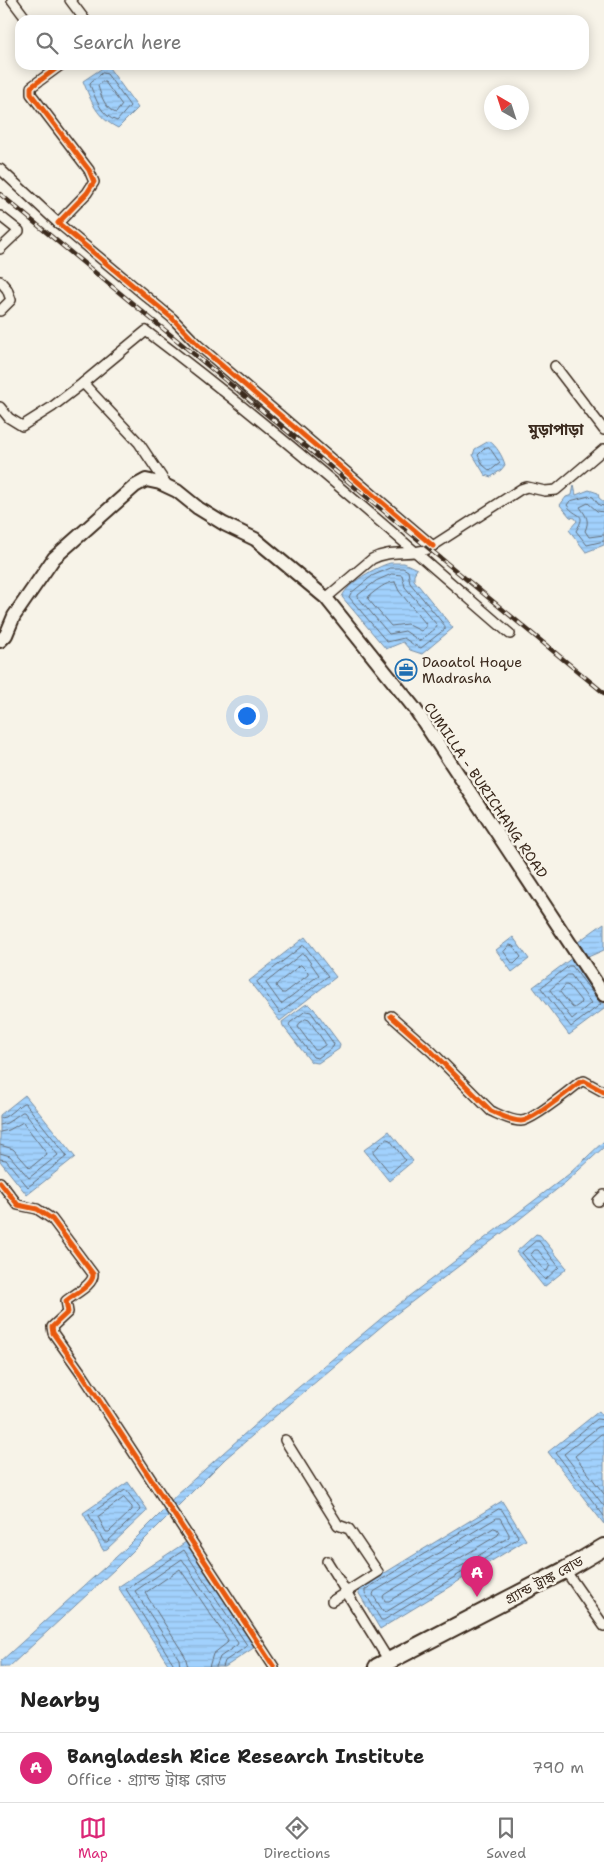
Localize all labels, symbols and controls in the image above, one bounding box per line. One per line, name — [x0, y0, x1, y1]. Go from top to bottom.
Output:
search box — [15, 15, 589, 70]
icon: search — [33, 29, 61, 57]
text: Search here — [73, 30, 182, 55]
north arrow — [484, 85, 529, 130]
district label: মুড়াপাড়া — [528, 420, 584, 440]
place label: Daoatol Hoque Madrasha — [422, 653, 522, 687]
office icon: Daoatol Hoque Madrasha — [394, 658, 418, 682]
street label: CUMILLA - BURICHANG ROAD — [420, 699, 552, 881]
your location — [234, 703, 260, 729]
street label: গ্র্যান্ড ট্রাঙ্ক রোড — [502, 1551, 587, 1608]
pin: A — [461, 1556, 493, 1597]
text: Nearby — [20, 1686, 100, 1714]
text: Bangladesh Rice Research Institute — [67, 1744, 424, 1769]
text: A — [30, 1757, 42, 1778]
text: 790 m — [532, 1757, 584, 1778]
text: Office · গ্র্যান্ড ট্রাঙ্ক রোড — [67, 1769, 226, 1790]
tab: Map — [78, 1814, 108, 1862]
tab: Directions — [264, 1814, 330, 1862]
tab: Saved — [486, 1814, 526, 1862]

